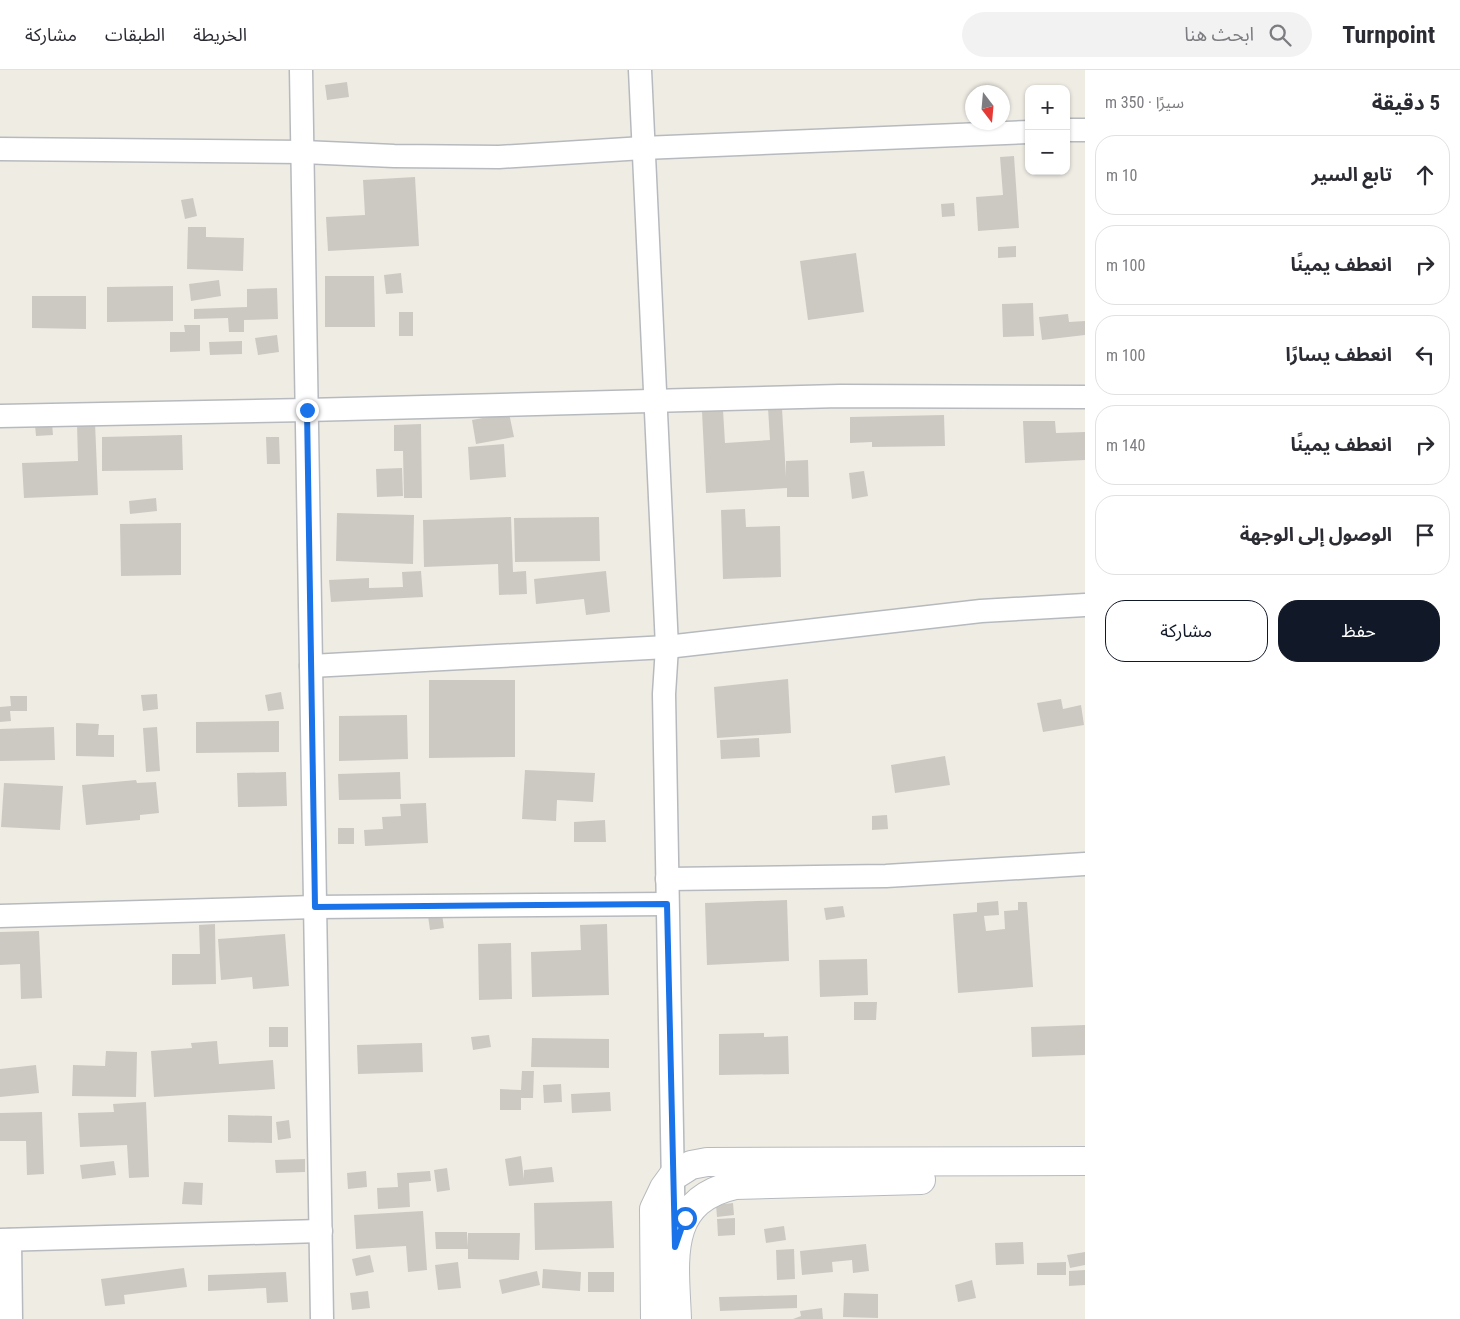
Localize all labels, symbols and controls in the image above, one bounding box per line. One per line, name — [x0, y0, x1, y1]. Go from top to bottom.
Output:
search box — [962, 12, 1312, 57]
icon: search — [1266, 21, 1294, 49]
text: Turnpoint — [1342, 21, 1435, 49]
text: ابحث هنا — [1184, 23, 1254, 46]
text: مشاركة — [25, 24, 77, 45]
text: الطبقات — [105, 24, 165, 45]
text: الخريطة — [193, 24, 247, 45]
north arrow — [965, 85, 1010, 130]
map controls — [1025, 85, 1070, 175]
button: + — [1025, 85, 1070, 130]
text: 5 دقيقة — [1372, 91, 1440, 115]
text: سيرًا · 350 m — [1105, 93, 1184, 112]
button: − — [1025, 130, 1070, 175]
icon: ahead — [1411, 161, 1439, 189]
text: تابع السير — [1311, 163, 1392, 186]
text: 10 m — [1106, 166, 1138, 185]
icon: right — [1411, 251, 1439, 279]
text: انعطف يمينًا — [1290, 253, 1392, 276]
text: 100 m — [1106, 256, 1145, 275]
icon: left — [1411, 341, 1439, 369]
text: انعطف يسارًا — [1286, 343, 1392, 366]
text: 100 m — [1106, 346, 1145, 365]
route end — [296, 399, 319, 422]
icon: right — [1411, 431, 1439, 459]
text: انعطف يمينًا — [1290, 433, 1392, 456]
text: 140 m — [1106, 436, 1145, 455]
icon: arrive — [1411, 521, 1439, 549]
text: الوصول إلى الوجهة — [1240, 523, 1392, 546]
button: مشاركة — [1105, 600, 1268, 662]
button: حفظ — [1278, 600, 1440, 662]
route start — [674, 1207, 697, 1230]

